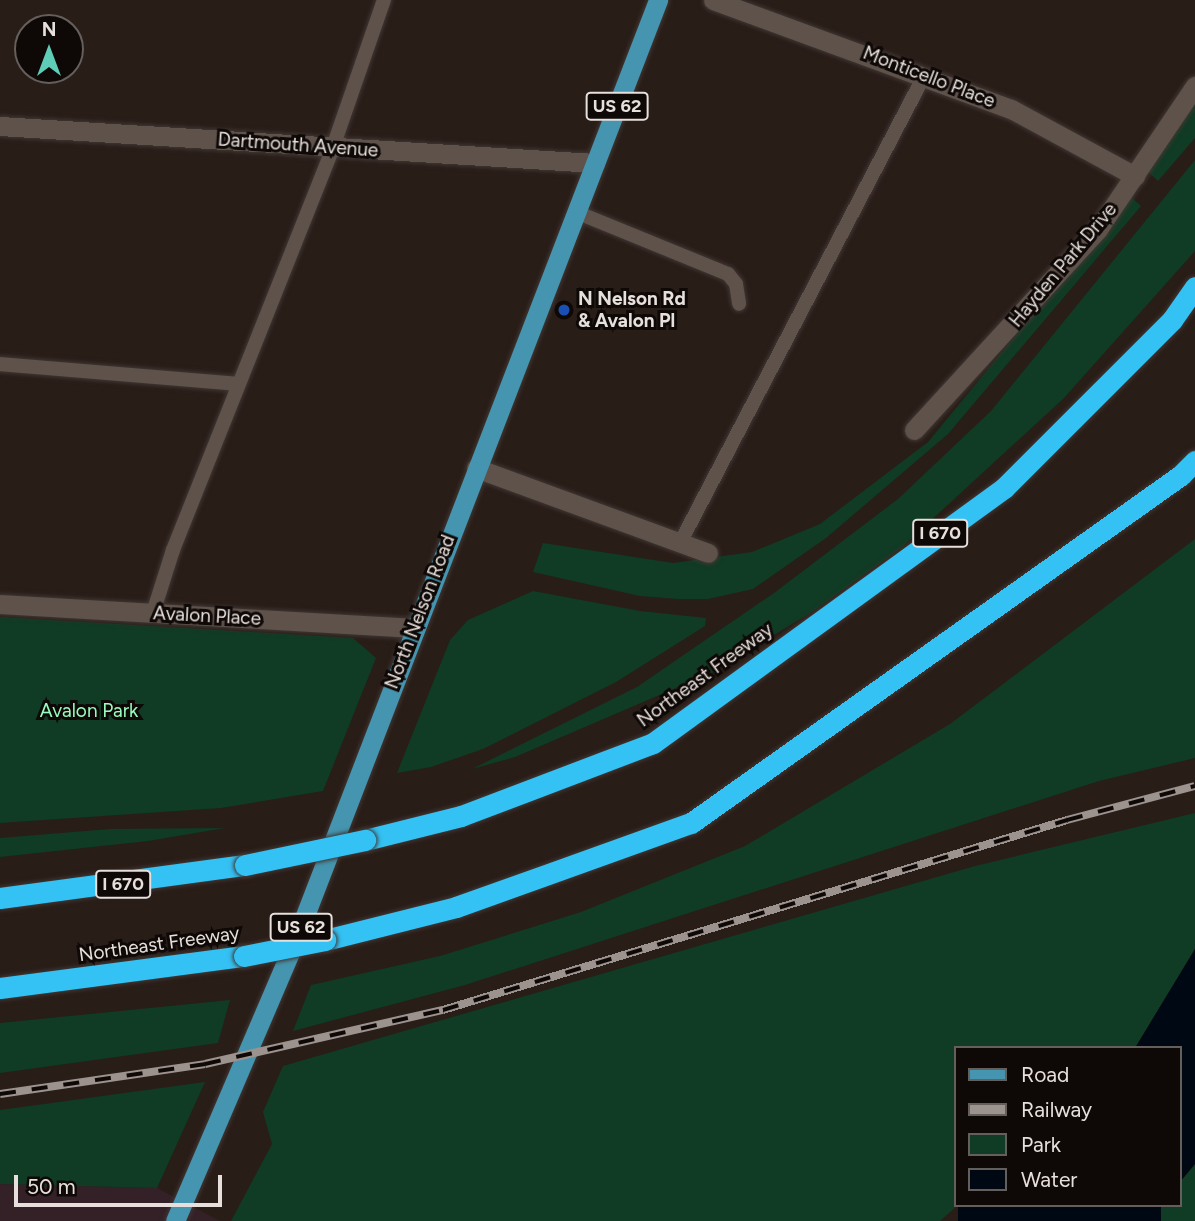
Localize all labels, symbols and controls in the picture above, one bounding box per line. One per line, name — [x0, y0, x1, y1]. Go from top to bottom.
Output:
north arrow — [14, 14, 84, 84]
text: N — [42, 18, 56, 41]
street label: Monticello Place — [860, 41, 998, 113]
road number: US 62 — [586, 92, 648, 120]
street label: Dartmouth Avenue — [217, 128, 379, 162]
street label: Hayden Park Drive — [1004, 198, 1122, 332]
place label: N Nelson Rd & Avalon Pl — [578, 288, 686, 332]
marker: N Nelson Rd & Avalon Pl — [556, 302, 572, 318]
road number: I 670 — [912, 518, 968, 548]
street label: North Nelson Road — [380, 532, 460, 692]
street label: Avalon Place — [152, 602, 262, 630]
street label: Northeast Freeway — [633, 618, 777, 732]
park label: Avalon Park — [40, 700, 138, 722]
road number: I 670 — [95, 870, 151, 898]
road number: US 62 — [270, 912, 332, 942]
street label: Northeast Freeway — [77, 921, 241, 967]
legend — [954, 1046, 1181, 1207]
text: Road — [1021, 1062, 1069, 1087]
text: Railway — [1021, 1097, 1092, 1122]
text: Park — [1021, 1132, 1061, 1157]
scale bar — [18, 1162, 226, 1206]
text: Water — [1021, 1167, 1077, 1192]
text: 50 m — [27, 1174, 76, 1199]

